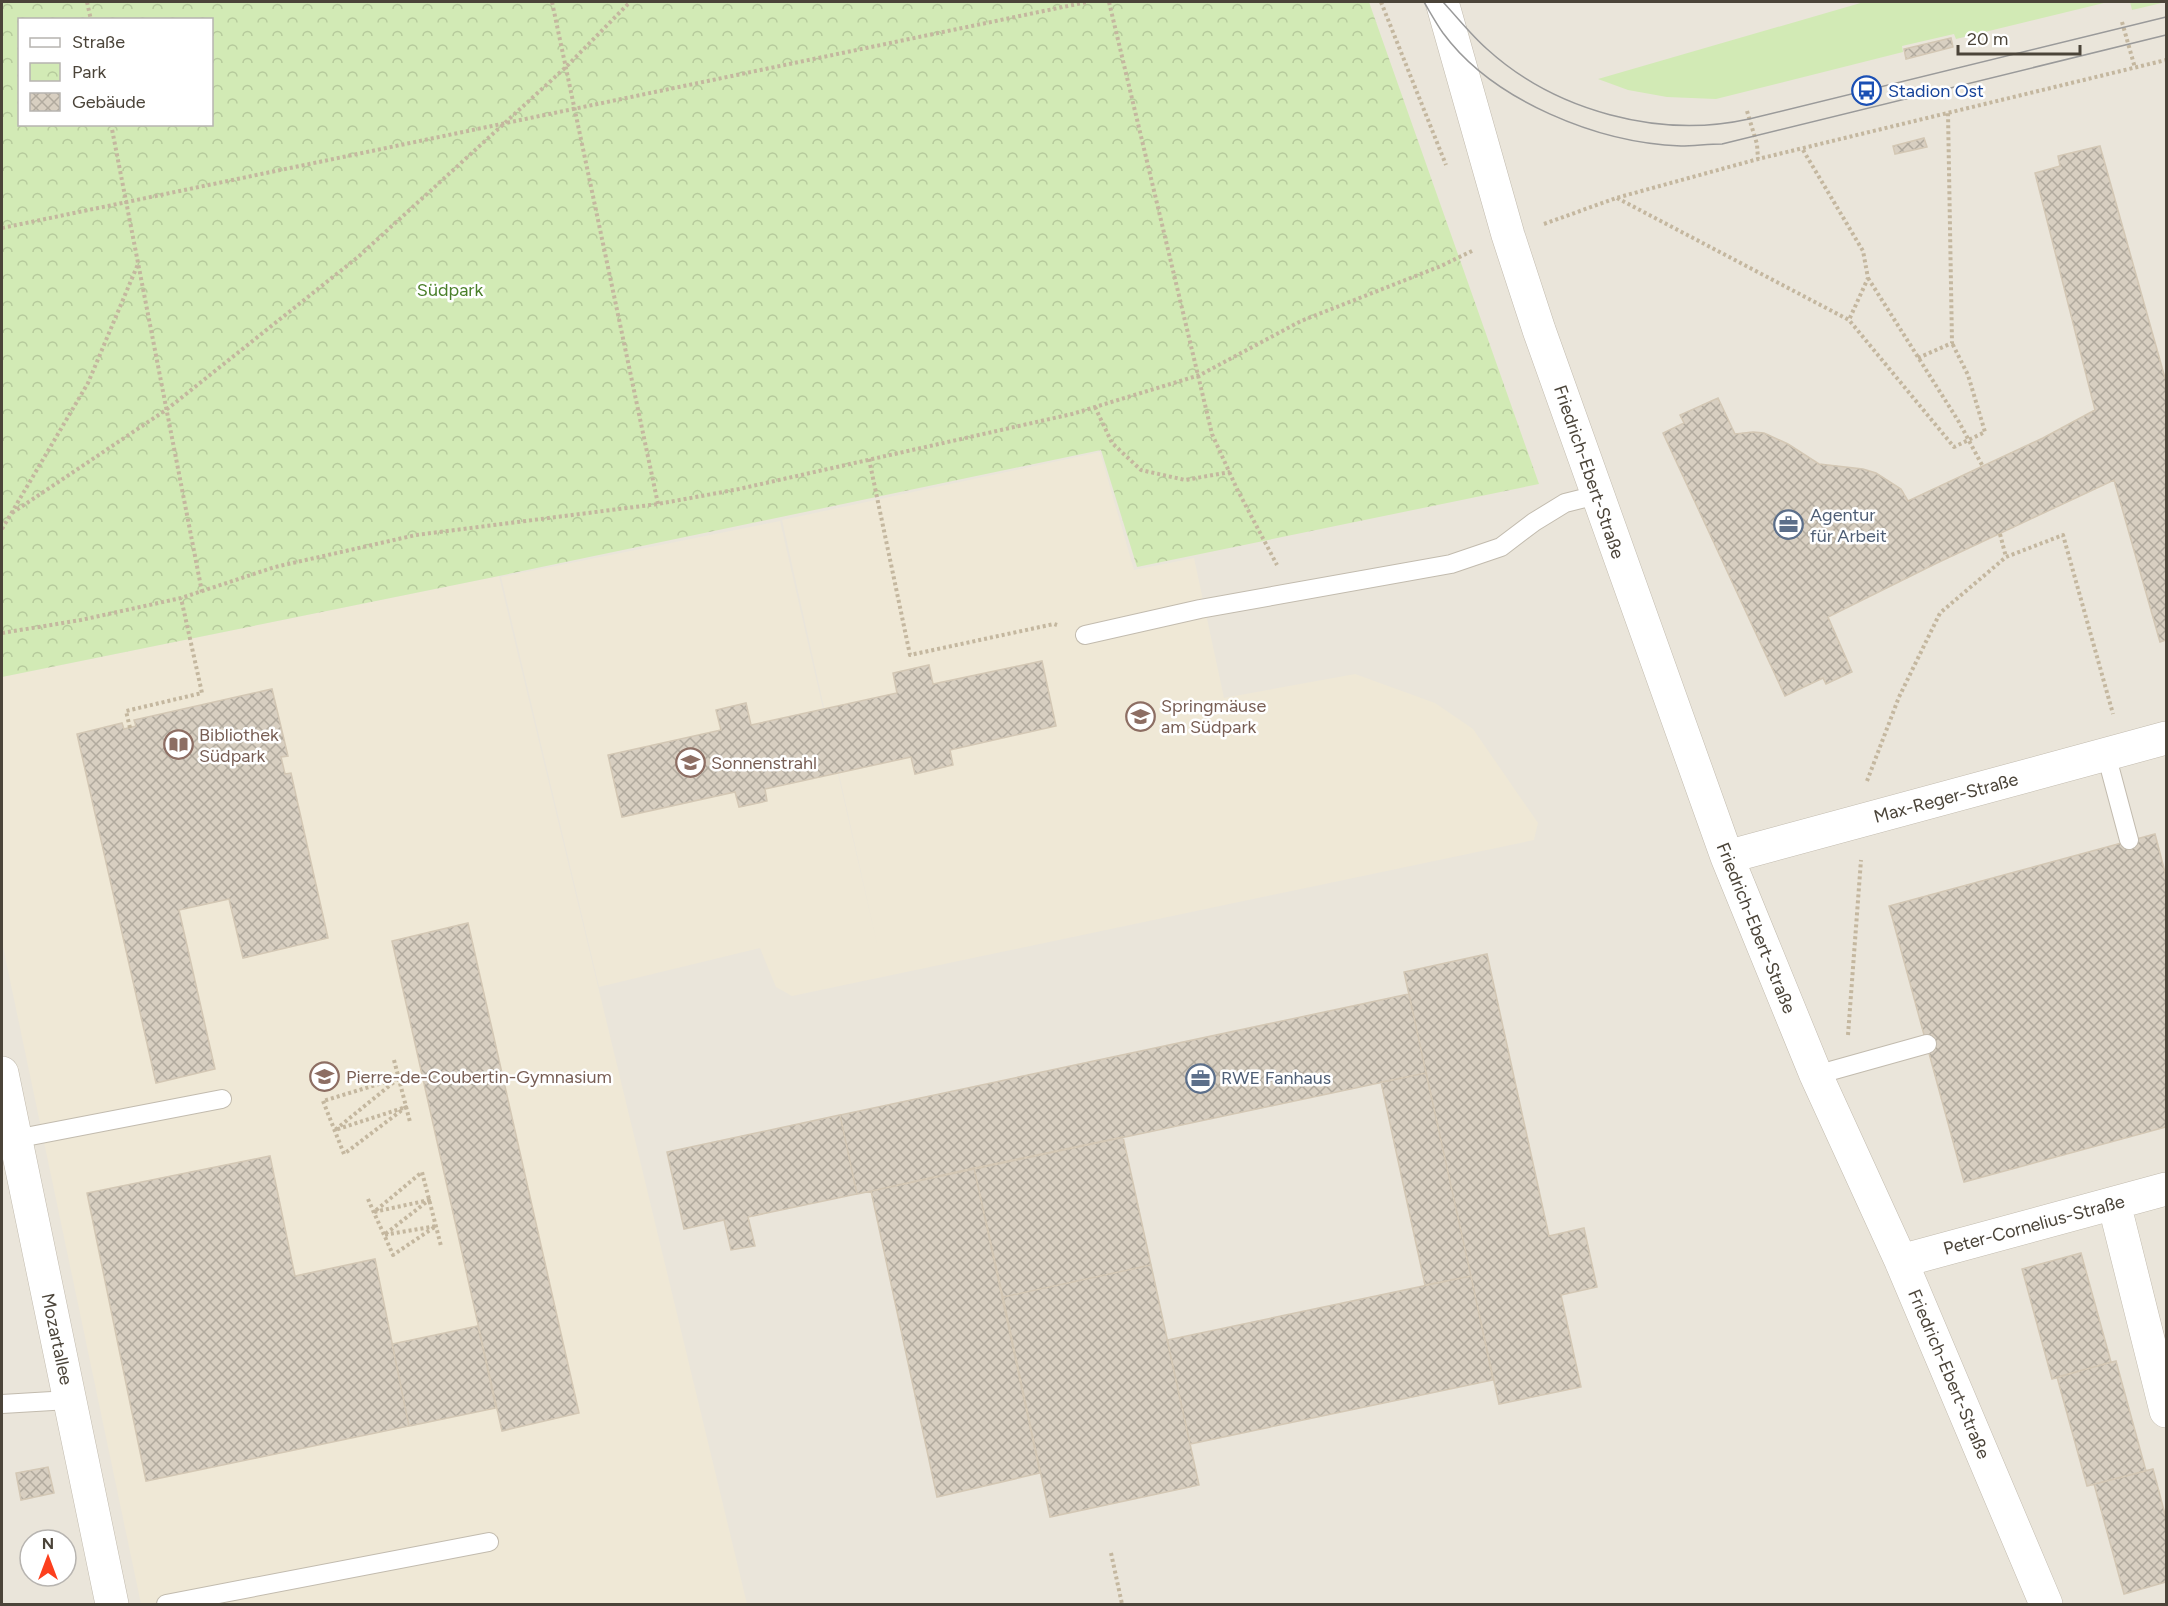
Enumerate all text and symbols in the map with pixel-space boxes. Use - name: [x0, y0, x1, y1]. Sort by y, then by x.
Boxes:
- legend: [18, 18, 213, 126]
- scale bar: [1958, 18, 2080, 56]
- text: 20 m: [1967, 28, 2008, 50]
- text: Straße: [72, 31, 125, 53]
- text: Park: [72, 61, 107, 83]
- bus stop icon: Stadion Ost: [1851, 75, 1883, 107]
- place label: Stadion Ost: [1888, 80, 1984, 102]
- text: Gebäude: [72, 91, 146, 113]
- park label: Südpark: [417, 279, 483, 301]
- street label: Friedrich-Ebert-Straße: [1549, 382, 1629, 562]
- place label: Agentur für Arbeit: [1810, 504, 1887, 547]
- office icon: Agentur für Arbeit: [1773, 509, 1805, 541]
- place label: Springmäuse am Südpark: [1161, 695, 1266, 738]
- school or university icon: Springmäuse am Südpark: [1124, 700, 1156, 732]
- place label: Bibliothek Südpark: [199, 724, 279, 767]
- library icon: Bibliothek Südpark: [162, 729, 194, 761]
- school or university icon: Sonnenstrahl: [674, 747, 706, 779]
- place label: Sonnenstrahl: [711, 752, 817, 774]
- street label: Max-Reger-Straße: [1871, 768, 2021, 828]
- street label: Friedrich-Ebert-Straße: [1712, 839, 1800, 1017]
- school or university icon: Pierre-de-Coubertin-Gymnasium: [309, 1061, 341, 1093]
- office icon: RWE Fanhaus: [1184, 1062, 1216, 1094]
- place label: Pierre-de-Coubertin-Gymnasium: [346, 1066, 612, 1088]
- place label: RWE Fanhaus: [1221, 1067, 1331, 1089]
- street label: Peter-Cornelius-Straße: [1941, 1190, 2127, 1260]
- street label: Friedrich-Ebert-Straße: [1903, 1286, 1995, 1462]
- street label: Mozartallee: [37, 1291, 77, 1387]
- north arrow: [18, 1528, 78, 1588]
- text: N: [42, 1534, 54, 1553]

